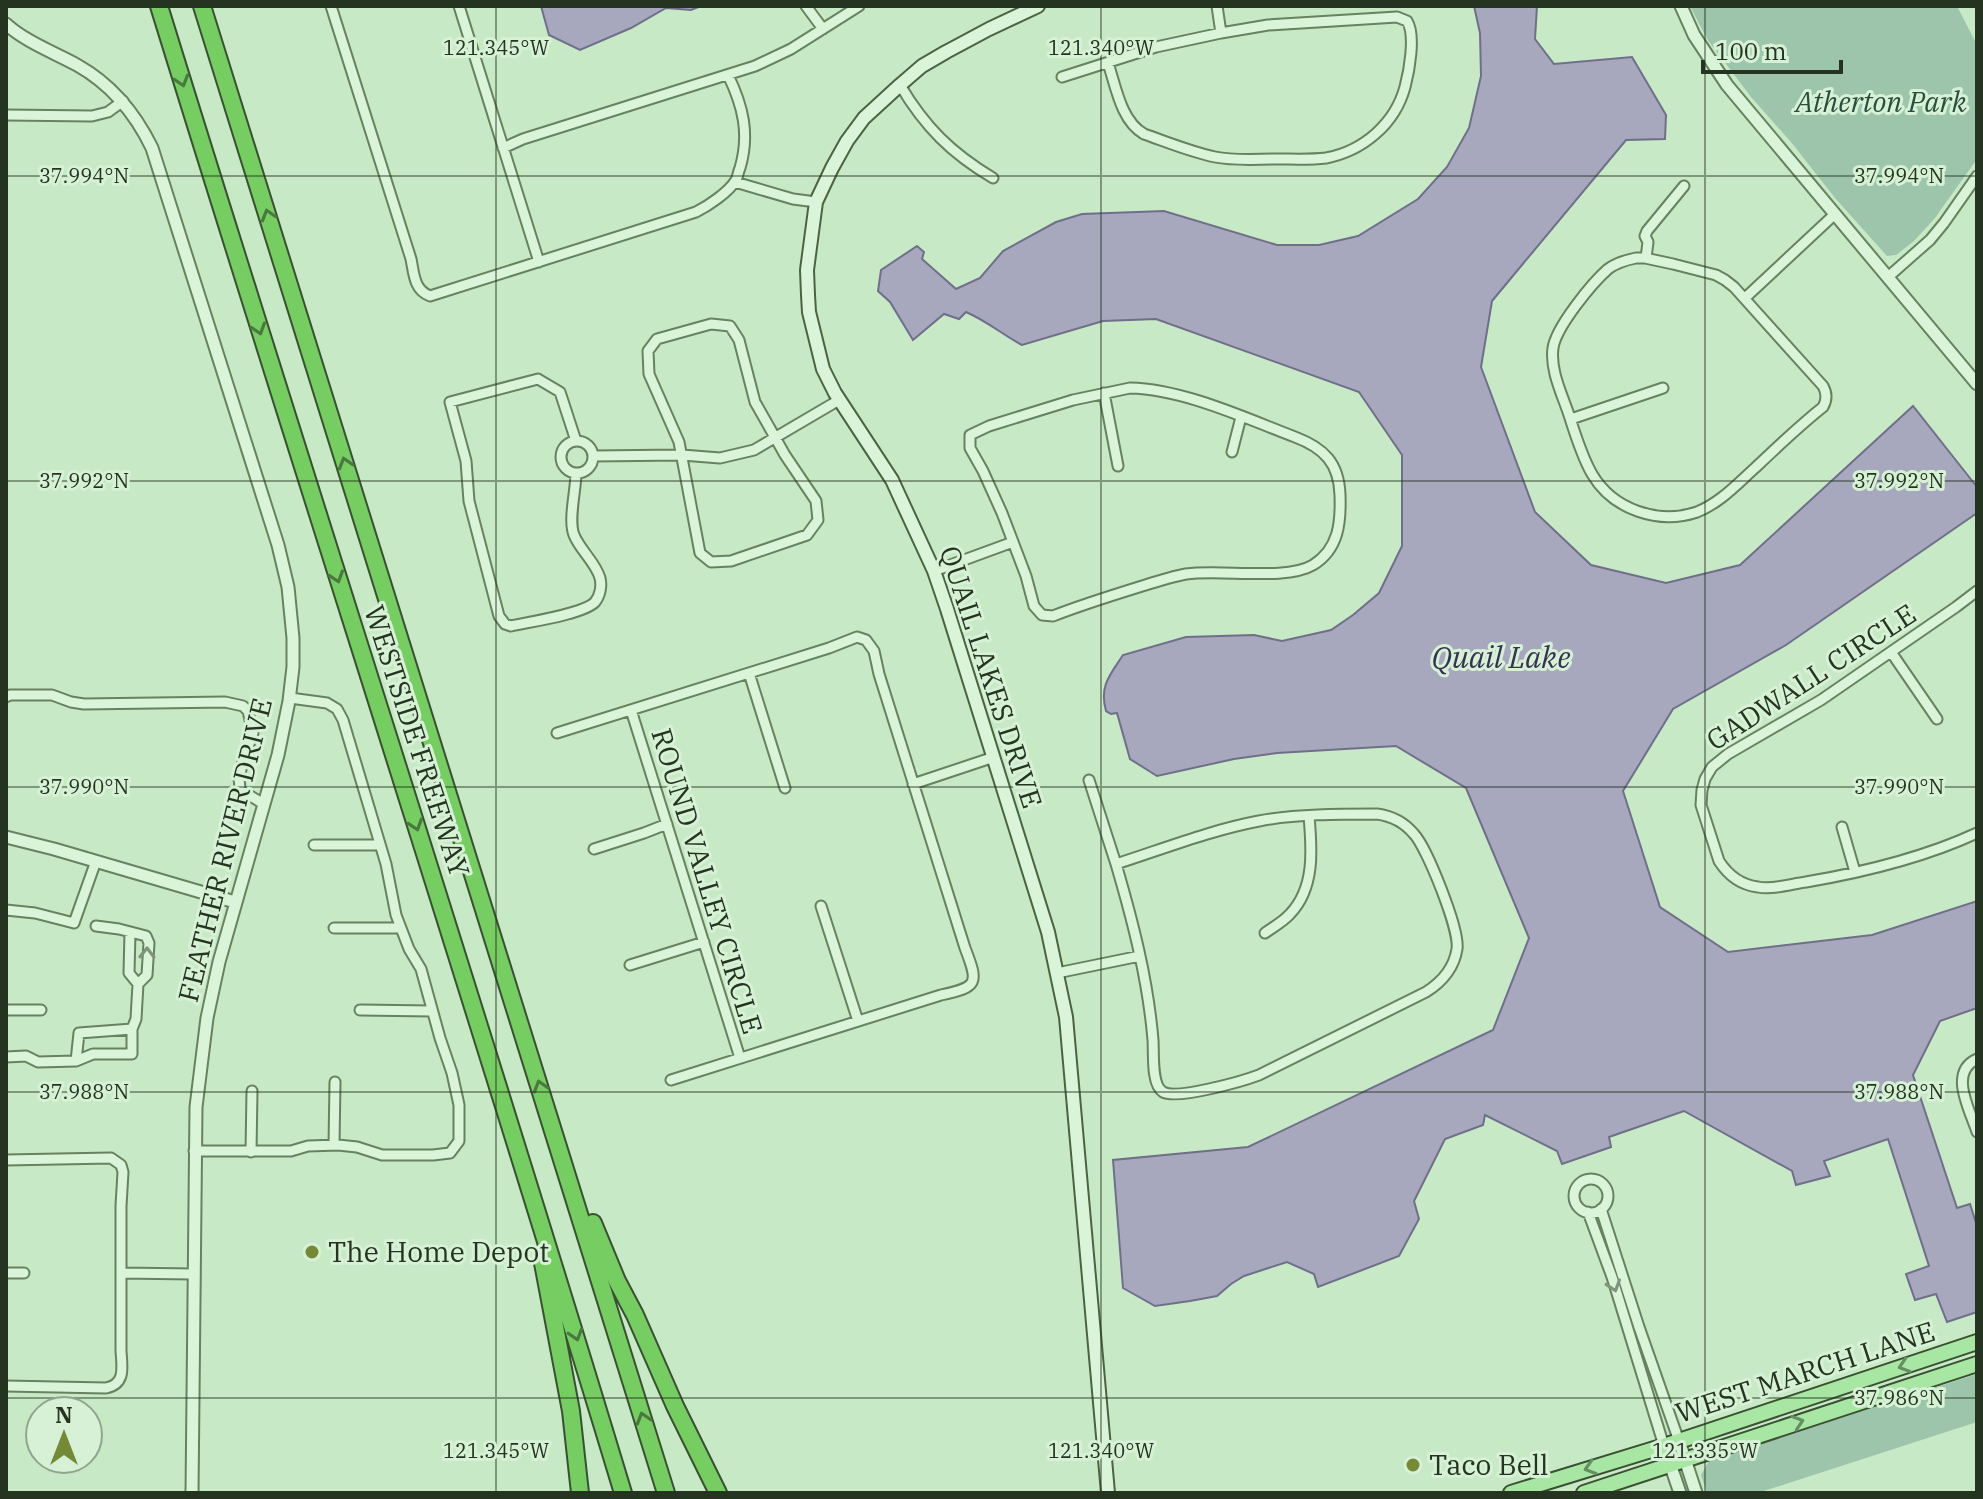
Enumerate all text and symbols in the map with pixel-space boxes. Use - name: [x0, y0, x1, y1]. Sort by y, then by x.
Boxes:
- scale bar: [1703, 24, 1841, 74]
- text: 121.345°W: [443, 34, 549, 61]
- text: 121.340°W: [1048, 34, 1154, 61]
- text: 100 m: [1715, 35, 1787, 67]
- one-way arrow: [173, 73, 189, 87]
- park label: Atherton Park: [1793, 83, 1967, 120]
- text: 37.994°N: [39, 162, 129, 189]
- text: 37.994°N: [1854, 162, 1944, 189]
- one-way arrow: [261, 209, 277, 223]
- one-way arrow: [250, 322, 266, 335]
- one-way arrow: [339, 457, 355, 471]
- text: 37.992°N: [39, 467, 129, 494]
- text: 37.992°N: [1854, 467, 1944, 494]
- street label: QUAIL LAKES DRIVE: [932, 541, 1051, 813]
- one-way arrow: [328, 569, 344, 583]
- street label: GADWALL CIRCLE: [1699, 595, 1923, 758]
- street label: WESTSIDE FREEWAY: [356, 600, 479, 882]
- water label: Quail Lake: [1431, 637, 1571, 676]
- street label: FEATHER RIVER DRIVE: [169, 694, 280, 1006]
- street label: ROUND VALLEY CIRCLE: [643, 724, 772, 1038]
- text: 37.990°N: [39, 773, 129, 800]
- text: 37.990°N: [1854, 773, 1944, 800]
- one-way arrow: [407, 817, 423, 831]
- one-way arrow: [139, 947, 156, 959]
- text: 37.988°N: [39, 1078, 129, 1105]
- text: 37.988°N: [1854, 1078, 1944, 1105]
- one-way arrow: [533, 1079, 549, 1093]
- place label: The Home Depot: [328, 1233, 549, 1270]
- marker: The Home Depot: [303, 1243, 321, 1261]
- one-way arrow: [1605, 1278, 1621, 1292]
- street label: WEST MARCH LANE: [1670, 1312, 1939, 1431]
- one-way arrow: [566, 1327, 582, 1341]
- one-way arrow: [1897, 1357, 1911, 1373]
- text: 37.986°N: [1854, 1384, 1944, 1411]
- north arrow: [24, 1395, 104, 1475]
- text: N: [55, 1400, 73, 1429]
- one-way arrow: [636, 1412, 652, 1426]
- one-way arrow: [1791, 1416, 1805, 1432]
- text: 121.345°W: [443, 1437, 549, 1464]
- text: 121.340°W: [1048, 1437, 1154, 1464]
- text: 121.335°W: [1652, 1437, 1758, 1464]
- place label: Taco Bell: [1429, 1446, 1548, 1483]
- marker: Taco Bell: [1404, 1456, 1422, 1474]
- one-way arrow: [1583, 1459, 1597, 1475]

